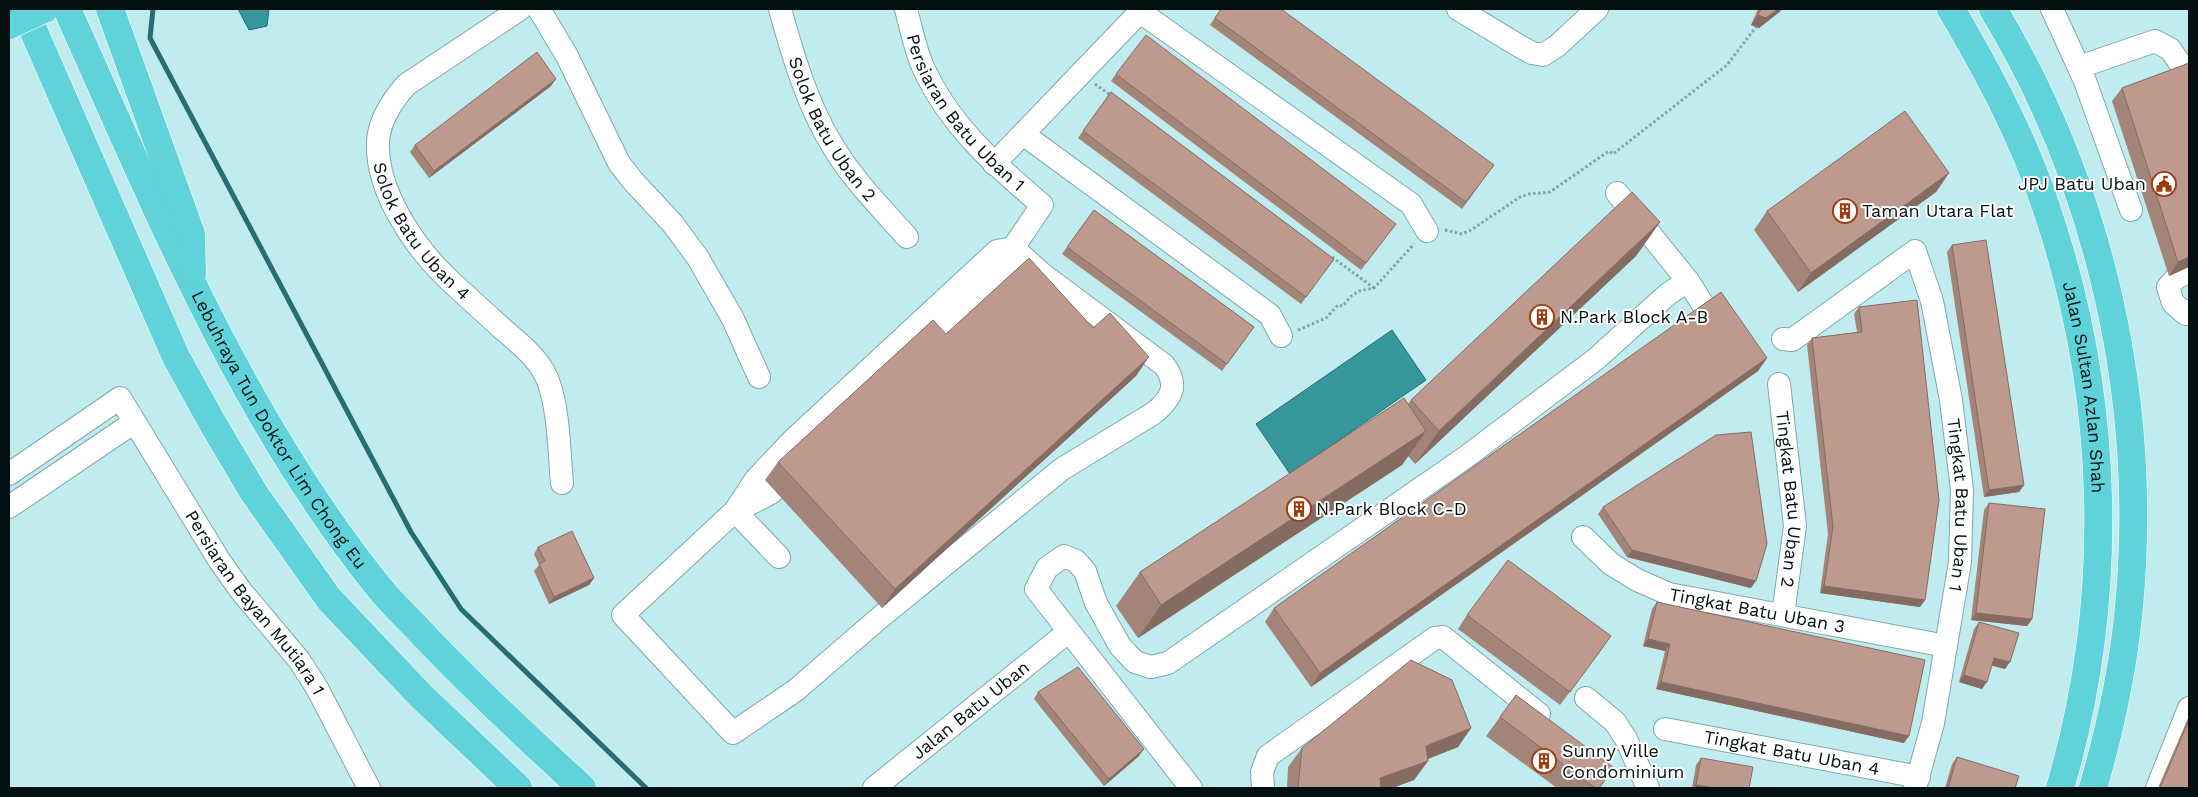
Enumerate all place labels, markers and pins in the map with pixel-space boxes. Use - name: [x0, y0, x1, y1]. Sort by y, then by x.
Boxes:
- public building icon: JPJ Batu Uban: [2151, 171, 2177, 197]
- place label: JPJ Batu Uban: [2018, 173, 2146, 194]
- building icon: Taman Utara Flat: [1832, 198, 1858, 224]
- place label: Taman Utara Flat: [1862, 200, 2014, 221]
- building icon: N.Park Block A-B: [1529, 304, 1555, 330]
- place label: N.Park Block A-B: [1560, 306, 1708, 327]
- building icon: N.Park Block C-D: [1286, 496, 1312, 522]
- place label: N.Park Block C-D: [1316, 498, 1467, 519]
- place label: Sunny Ville Condominium: [1562, 740, 1685, 782]
- building icon: Sunny Ville Condominium: [1531, 748, 1557, 774]

